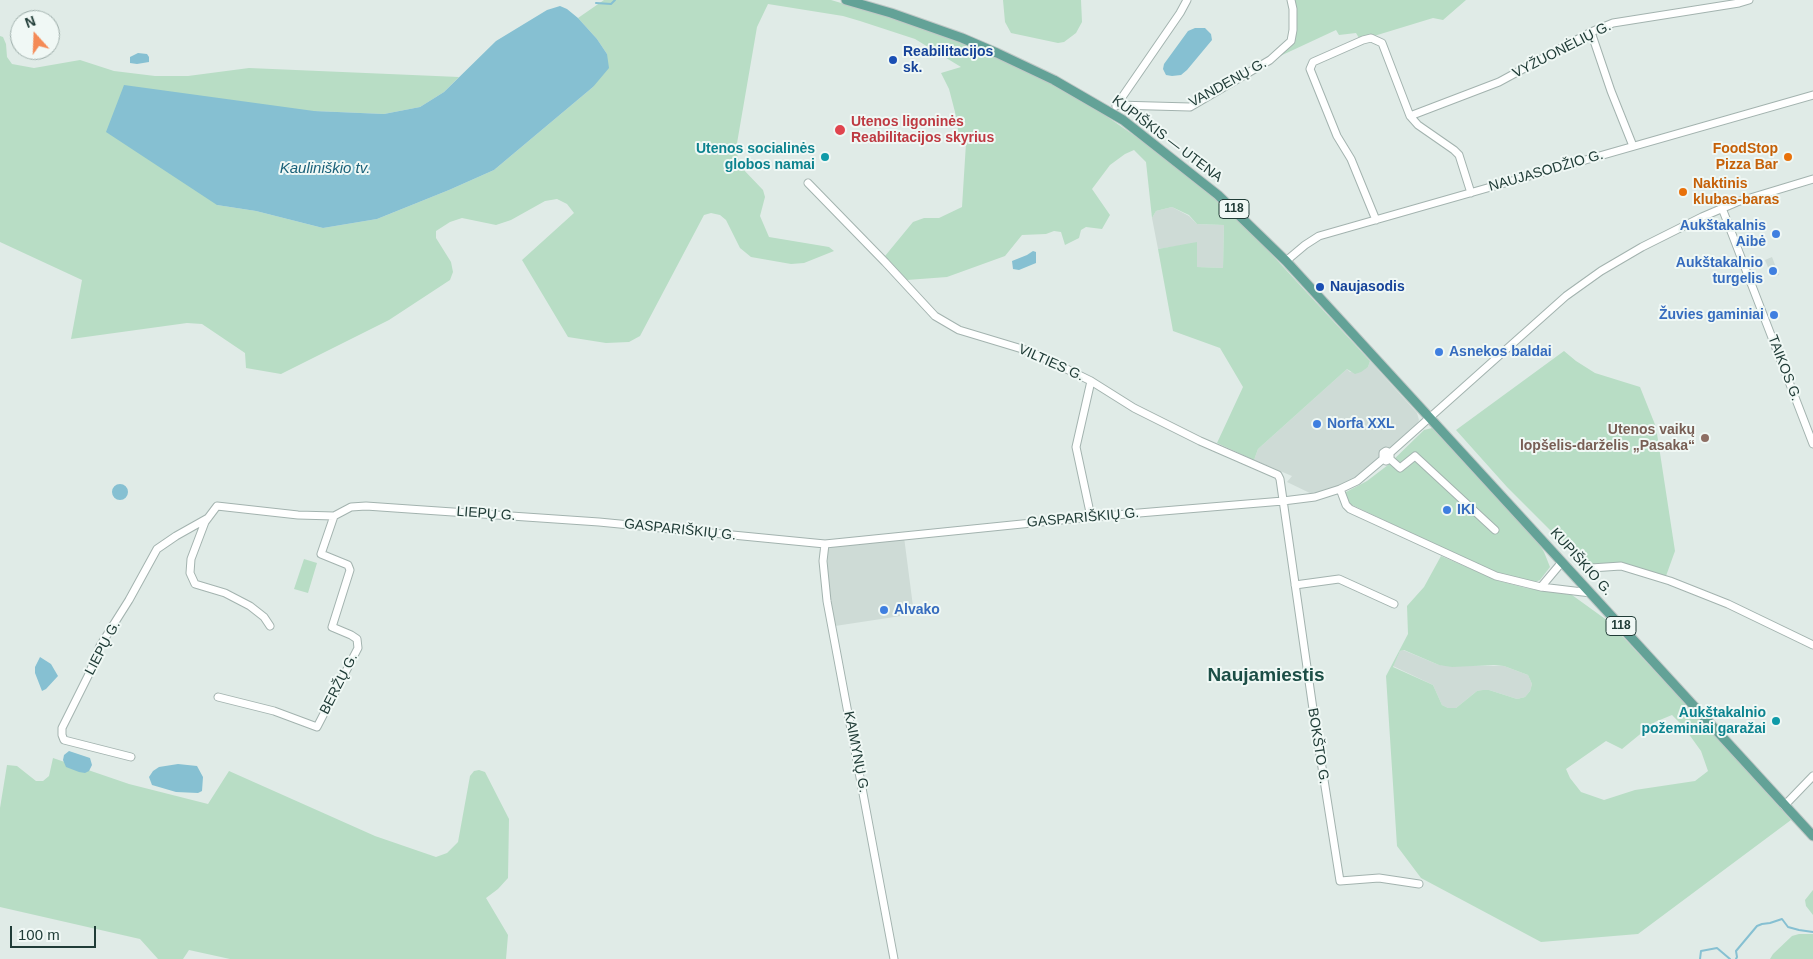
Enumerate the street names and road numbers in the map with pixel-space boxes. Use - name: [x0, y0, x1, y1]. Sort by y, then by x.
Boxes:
- street label: VYŽUONĖLIŲ G.: [1510, 18, 1614, 82]
- street label: VANDENŲ G.: [1186, 55, 1270, 111]
- street label: KUPIŠKIS — UTENA: [1109, 92, 1225, 186]
- street label: NAUJASODŽIO G.: [1487, 147, 1605, 195]
- road number: 118: [1219, 200, 1249, 218]
- street label: TAIKOS G.: [1764, 333, 1804, 403]
- street label: VILTIES G.: [1016, 341, 1086, 385]
- street label: LIEPŲ G.: [456, 504, 516, 524]
- street label: GASPARIŠKIŲ G.: [1026, 505, 1140, 531]
- street label: GASPARIŠKIŲ G.: [623, 516, 737, 544]
- street label: KUPIŠKIO G.: [1546, 525, 1616, 599]
- road number: 118: [1606, 616, 1636, 636]
- street label: LIEPŲ G.: [82, 618, 124, 678]
- street label: BERŽŲ G.: [317, 651, 361, 717]
- street label: BOKŠTO G.: [1304, 707, 1332, 785]
- street label: KAIMYNŲ G.: [840, 710, 872, 794]

